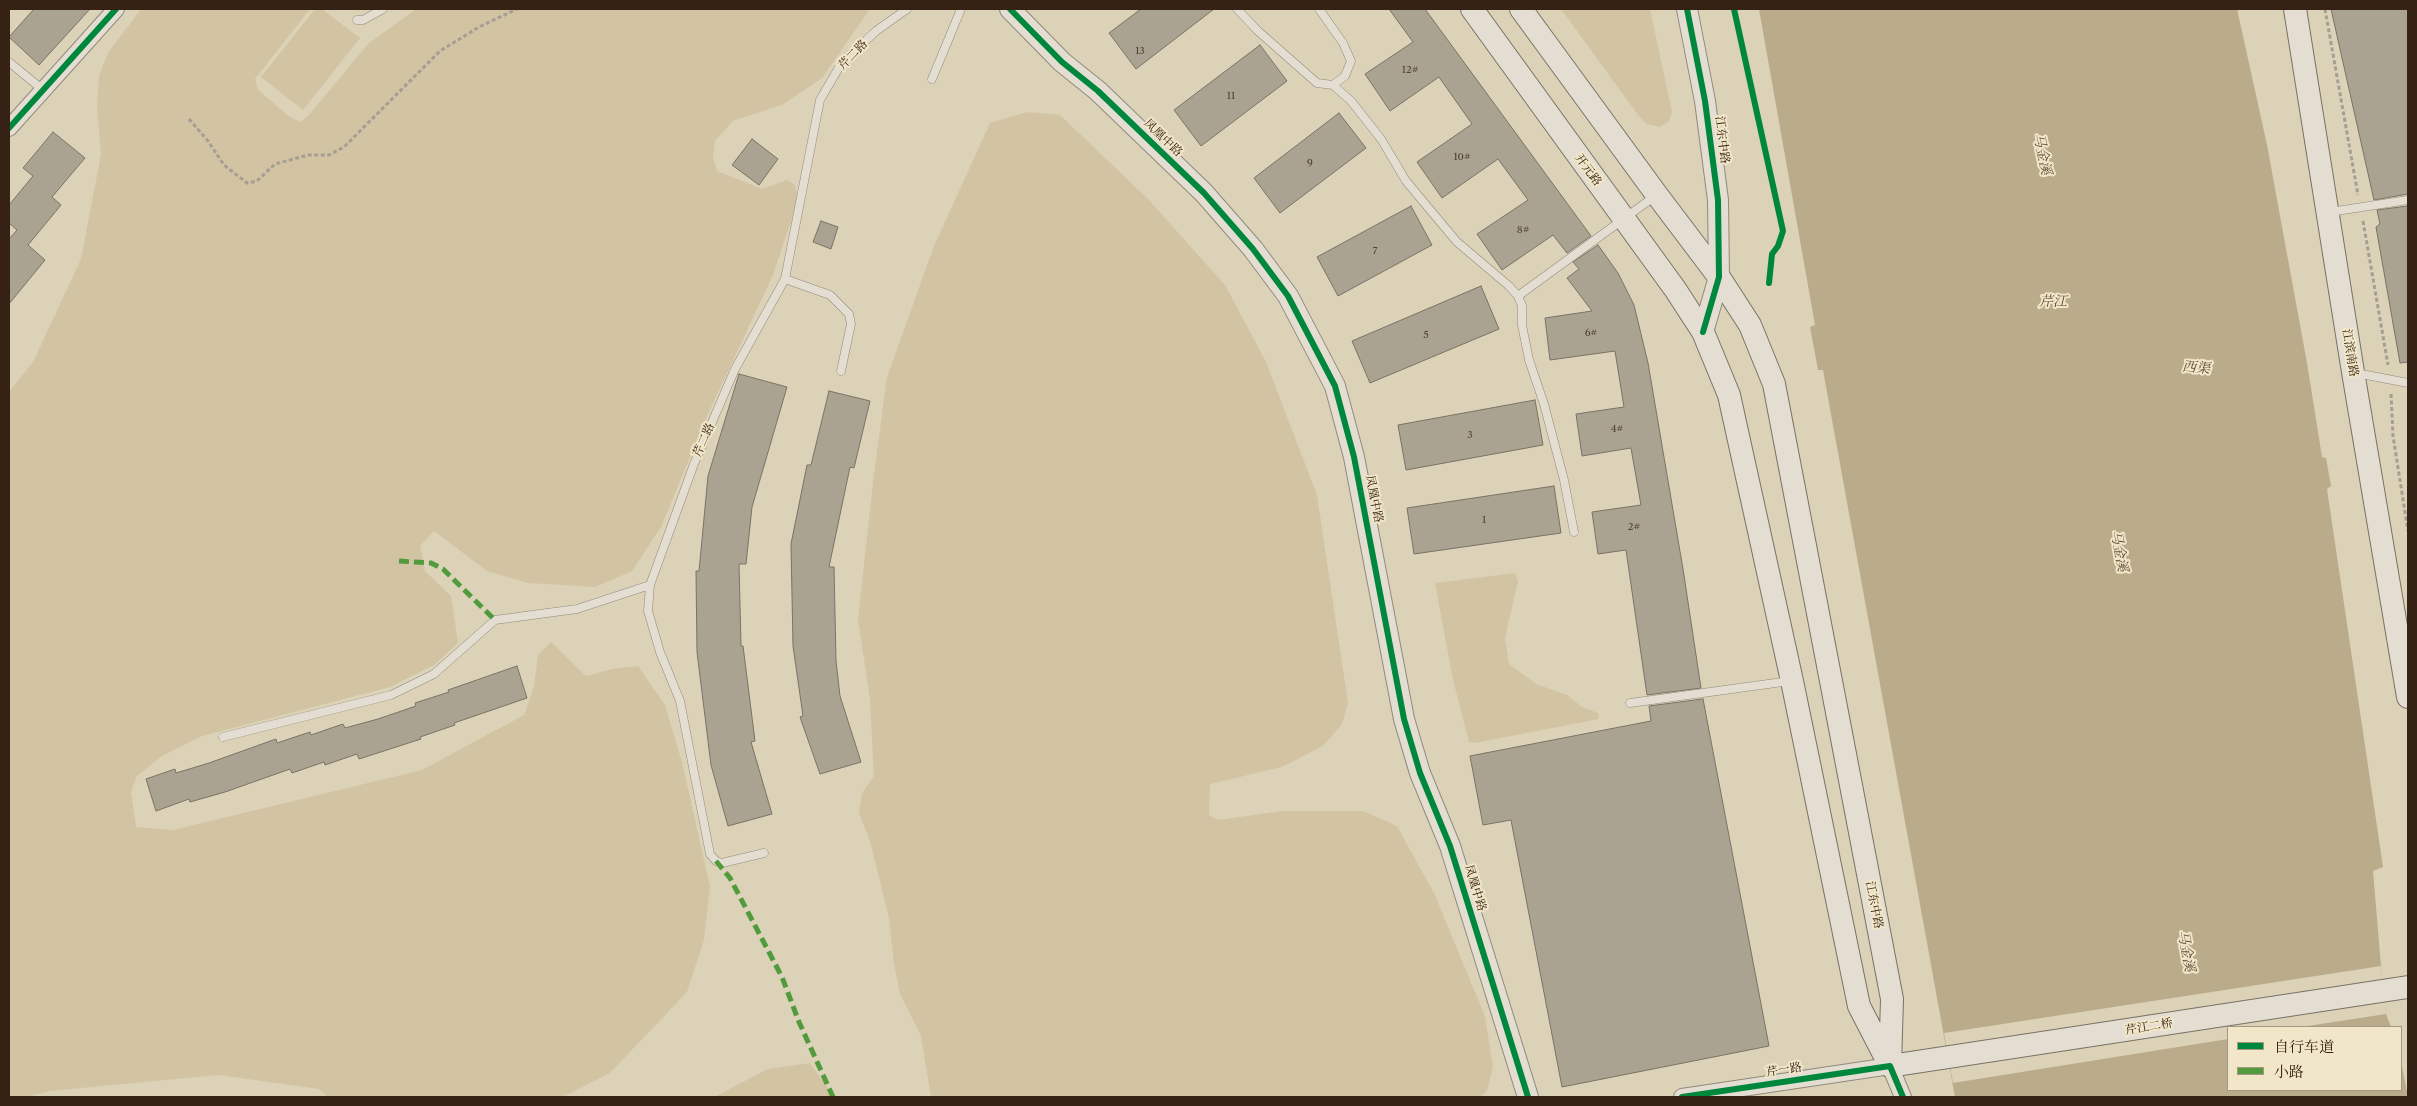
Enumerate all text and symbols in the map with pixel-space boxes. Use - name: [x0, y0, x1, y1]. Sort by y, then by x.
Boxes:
- street label: 芹二路: [835, 37, 871, 73]
- house number: 13: [1135, 45, 1145, 57]
- house number: 12#: [1402, 64, 1418, 76]
- house number: 11: [1227, 90, 1235, 102]
- street label: 江东中路: [1712, 115, 1732, 165]
- street label: 凤凰中路: [1141, 116, 1185, 160]
- water label: 马金溪: [2029, 132, 2055, 176]
- house number: 10#: [1453, 151, 1471, 163]
- street label: 开元路: [1572, 151, 1604, 189]
- house number: 9: [1307, 157, 1313, 169]
- house number: 8#: [1517, 224, 1529, 236]
- house number: 7: [1373, 245, 1377, 257]
- water label: 芹江: [2039, 294, 2067, 310]
- house number: 6#: [1585, 327, 1597, 339]
- street label: 江滨南路: [2339, 328, 2361, 378]
- house number: 5: [1423, 329, 1429, 341]
- water label: 西渠: [2181, 358, 2211, 378]
- street label: 芹二路: [690, 421, 718, 459]
- house number: 4#: [1611, 423, 1623, 435]
- house number: 3: [1467, 429, 1473, 441]
- street label: 凤凰中路: [1362, 474, 1386, 524]
- house number: 1: [1482, 514, 1486, 526]
- house number: 2#: [1628, 521, 1640, 533]
- water label: 马金溪: [2107, 529, 2131, 573]
- street label: 凤凰中路: [1461, 863, 1489, 913]
- street label: 江东中路: [1862, 880, 1886, 930]
- water label: 马金溪: [2174, 929, 2198, 973]
- street label: 芹江二桥: [2124, 1016, 2174, 1038]
- legend: [2227, 1026, 2402, 1091]
- text: 自行车道: [2274, 1037, 2334, 1056]
- street label: 芹一路: [1765, 1060, 1803, 1080]
- text: 小路: [2274, 1062, 2304, 1081]

